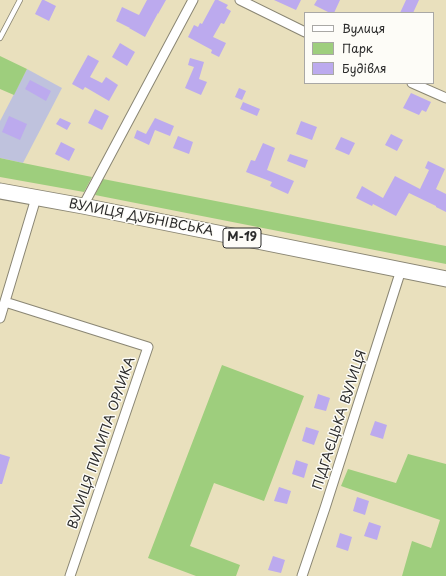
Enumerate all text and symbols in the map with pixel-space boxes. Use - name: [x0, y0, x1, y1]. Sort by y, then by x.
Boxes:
- legend: [304, 12, 434, 84]
- text: Вулиця: [342, 19, 385, 37]
- text: Парк: [342, 39, 373, 57]
- text: Будівля: [342, 59, 387, 77]
- street label: ВУЛИЦЯ ДУБНІВСЬКА: [67, 196, 215, 240]
- road number: М-19: [223, 228, 261, 248]
- street label: ПІДГАЄЦЬКА ВУЛИЦЯ: [310, 348, 370, 492]
- street label: ВУЛИЦЯ ПИЛИПА ОРЛИКА: [65, 355, 139, 531]

